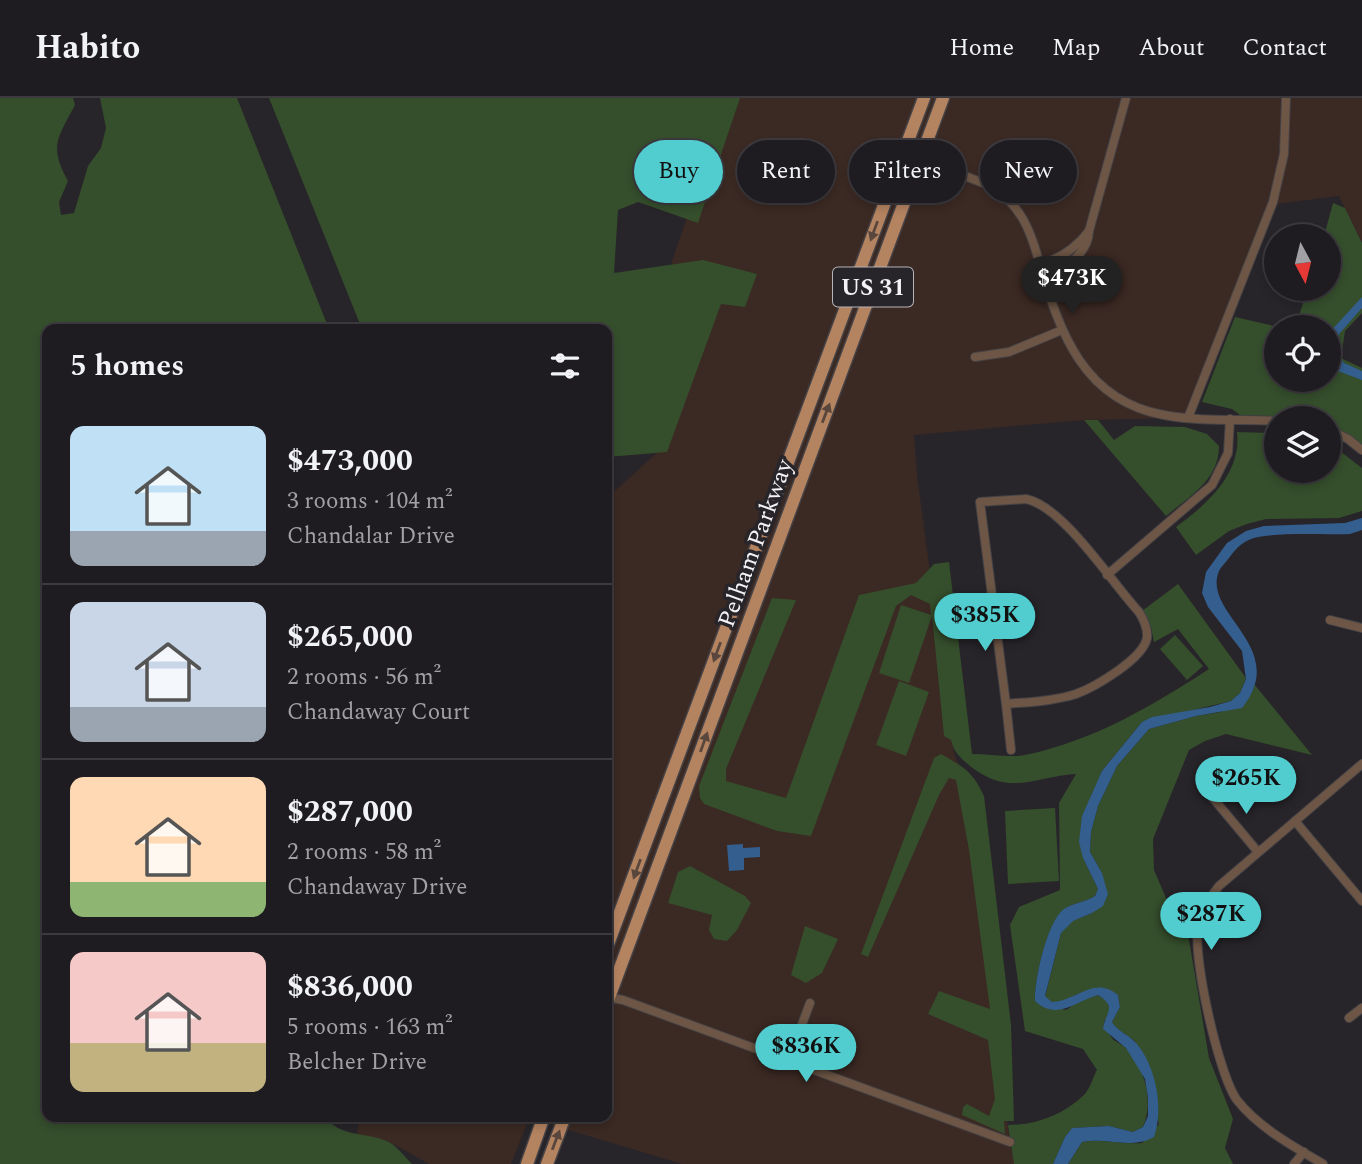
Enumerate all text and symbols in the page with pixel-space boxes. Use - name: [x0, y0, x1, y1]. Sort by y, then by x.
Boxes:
- text: Habito: [35, 23, 140, 73]
- text: Home: [949, 30, 1014, 66]
- text: Map: [1052, 30, 1100, 66]
- text: About: [1138, 30, 1204, 66]
- text: Contact: [1242, 30, 1327, 66]
- chip: Buy: [634, 140, 723, 203]
- chip: Rent: [737, 140, 835, 203]
- chip: Filters: [849, 140, 966, 203]
- chip: New: [980, 140, 1077, 203]
- one-way arrow: [868, 220, 879, 241]
- north arrow: [1264, 224, 1340, 301]
- map controls: [1264, 224, 1341, 483]
- pin: $473K: [1023, 256, 1121, 316]
- text: $473K: [1037, 261, 1107, 296]
- road number: US 31: [833, 268, 913, 306]
- button: locate: [1264, 315, 1341, 392]
- text: 5 homes: [70, 343, 184, 389]
- icon: filters: [546, 347, 584, 385]
- one-way arrow: [821, 402, 832, 423]
- button: layers: [1264, 406, 1341, 483]
- text: $473,000: [287, 438, 413, 484]
- street label: Pelham Parkway: [709, 453, 804, 632]
- icon: home: [126, 454, 210, 538]
- text: 3 rooms · 104 m²: [287, 484, 453, 519]
- text: Chandalar Drive: [287, 519, 455, 554]
- pin: $385K: [936, 594, 1034, 653]
- text: $385K: [950, 598, 1020, 633]
- text: $265,000: [287, 614, 413, 660]
- icon: home: [126, 630, 210, 714]
- one-way arrow: [711, 642, 722, 663]
- text: 2 rooms · 56 m²: [287, 660, 441, 695]
- text: Chandaway Court: [287, 695, 470, 730]
- one-way arrow: [699, 731, 710, 752]
- pin: $265K: [1197, 756, 1295, 816]
- text: $265K: [1211, 761, 1281, 796]
- text: $287,000: [287, 789, 413, 835]
- icon: home: [126, 805, 210, 889]
- text: 2 rooms · 58 m²: [287, 835, 441, 870]
- one-way arrow: [631, 858, 642, 879]
- text: Chandaway Drive: [287, 870, 467, 905]
- pin: $287K: [1162, 892, 1260, 952]
- text: $287K: [1176, 897, 1246, 932]
- text: $836,000: [287, 964, 413, 1010]
- icon: home: [126, 980, 210, 1064]
- text: 5 rooms · 163 m²: [287, 1010, 453, 1045]
- pin: $836K: [757, 1024, 855, 1084]
- text: $836K: [771, 1029, 841, 1064]
- text: Belcher Drive: [287, 1045, 427, 1080]
- one-way arrow: [551, 1130, 562, 1151]

